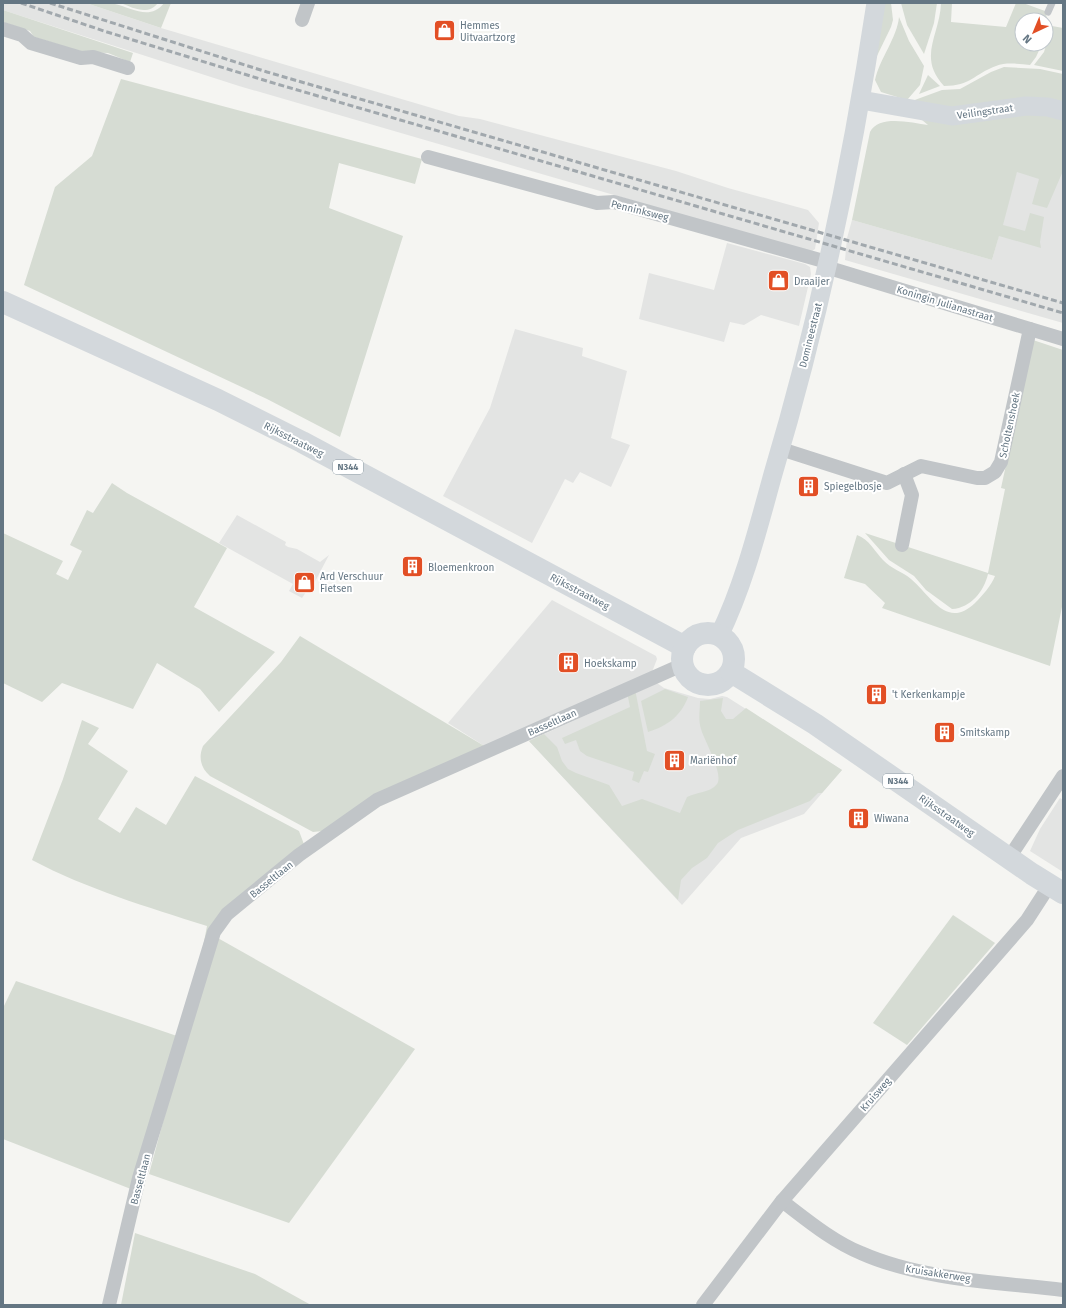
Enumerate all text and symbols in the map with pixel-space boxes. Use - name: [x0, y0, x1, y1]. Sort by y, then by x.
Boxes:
- north arrow: [1014, 12, 1054, 52]
- shop icon: Hemmes Uitvaartzorg: [432, 18, 458, 44]
- place label: Hemmes Uitvaartzorg: [460, 20, 516, 44]
- text: N: [1020, 32, 1035, 46]
- street label: Veilingstraat: [956, 102, 1014, 122]
- street label: Penninksweg: [610, 198, 671, 224]
- shop icon: Draaijer: [766, 268, 792, 294]
- place label: Draaijer: [794, 276, 830, 288]
- street label: Koningin Julianastraat: [895, 284, 995, 324]
- street label: Domineestraat: [797, 301, 825, 369]
- street label: Scholtenshoek: [997, 391, 1023, 459]
- street label: Rijksstraatweg: [262, 420, 326, 460]
- road number: N344: [333, 460, 363, 474]
- building icon: Spiegelbosje: [796, 473, 822, 499]
- place label: Spiegelbosje: [824, 481, 882, 493]
- building icon: Bloemenkroon: [400, 554, 426, 580]
- place label: Bloemenkroon: [428, 562, 494, 574]
- shop icon: Ard Verschuur Fietsen: [291, 569, 317, 595]
- place label: Ard Verschuur Fietsen: [320, 571, 383, 595]
- street label: Rijksstraatweg: [548, 571, 612, 613]
- building icon: Hoekskamp: [555, 650, 581, 676]
- place label: Hoekskamp: [584, 658, 637, 670]
- building icon: 't Kerkenkampje: [864, 681, 890, 707]
- place label: 't Kerkenkampje: [892, 689, 965, 701]
- street label: Basseltlaan: [526, 707, 579, 739]
- building icon: Smitskamp: [932, 719, 958, 745]
- place label: Smitskamp: [960, 727, 1010, 739]
- building icon: Mariënhof: [661, 747, 687, 773]
- place label: Mariënhof: [690, 755, 737, 767]
- road number: N344: [883, 774, 913, 788]
- street label: Rijksstraatweg: [916, 792, 977, 840]
- building icon: Wiwana: [845, 805, 871, 831]
- place label: Wiwana: [874, 813, 909, 825]
- street label: Basseltlaan: [248, 859, 296, 901]
- street label: Kruisweg: [858, 1075, 894, 1114]
- street label: Basseltlaan: [128, 1153, 154, 1206]
- street label: Kruisakkerweg: [904, 1263, 972, 1285]

